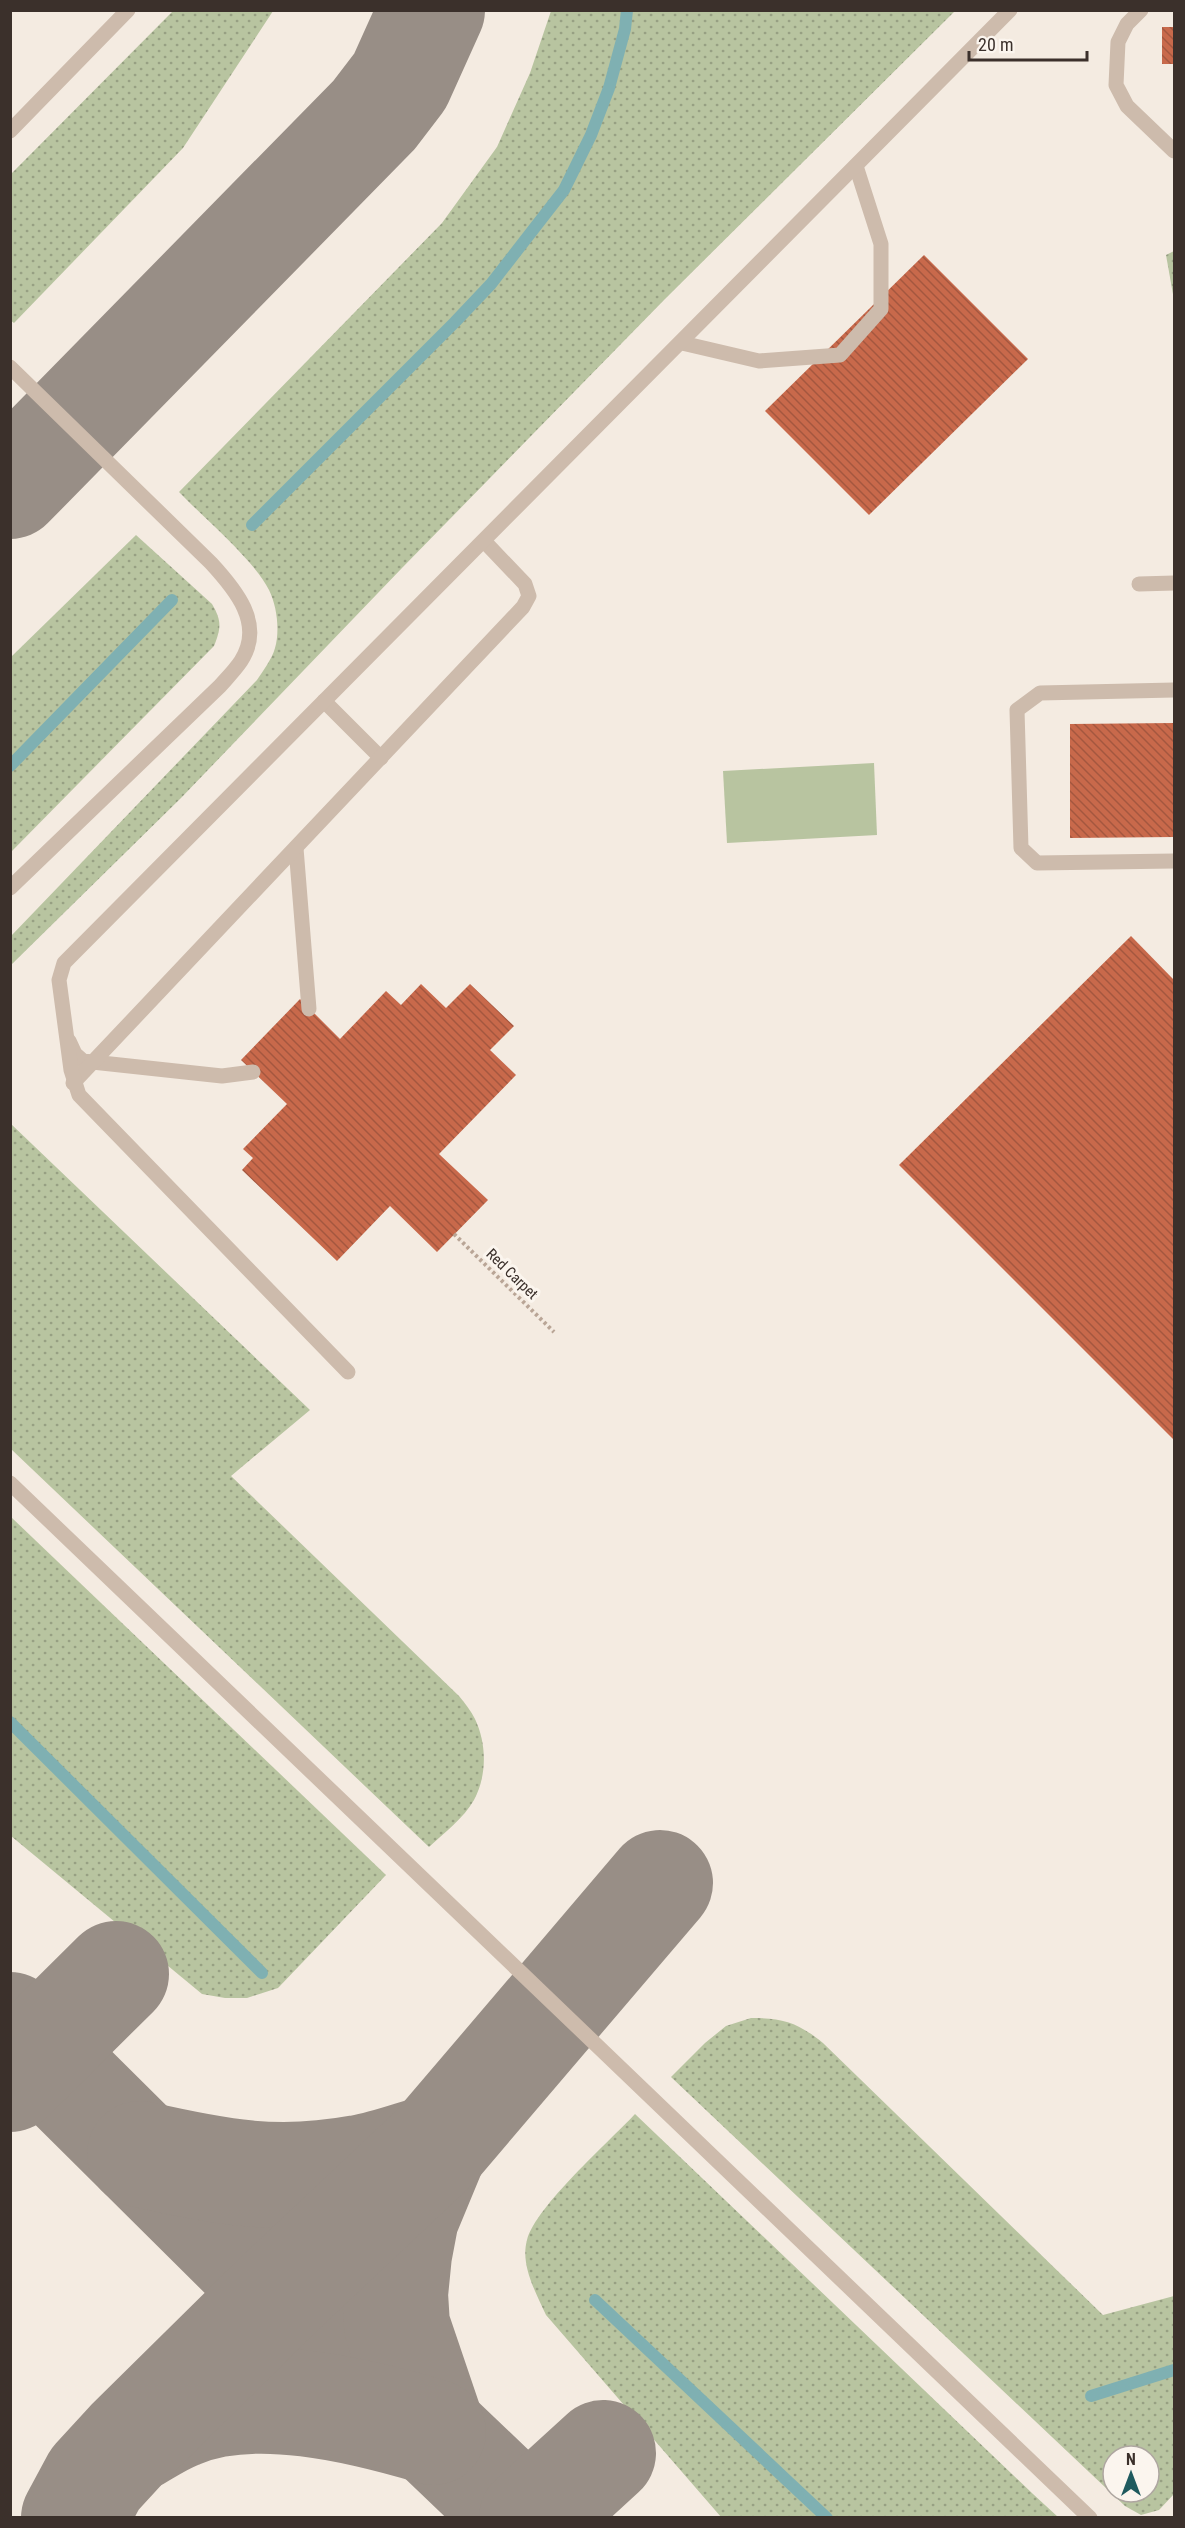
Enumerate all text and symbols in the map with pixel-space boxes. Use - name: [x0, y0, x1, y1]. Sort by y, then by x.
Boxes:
- scale bar: [969, 24, 1088, 62]
- text: 20 m: [978, 34, 1013, 55]
- street label: Red Carpet: [482, 1245, 542, 1303]
- north arrow: [1101, 2444, 1161, 2504]
- text: N: [1126, 2450, 1136, 2469]

